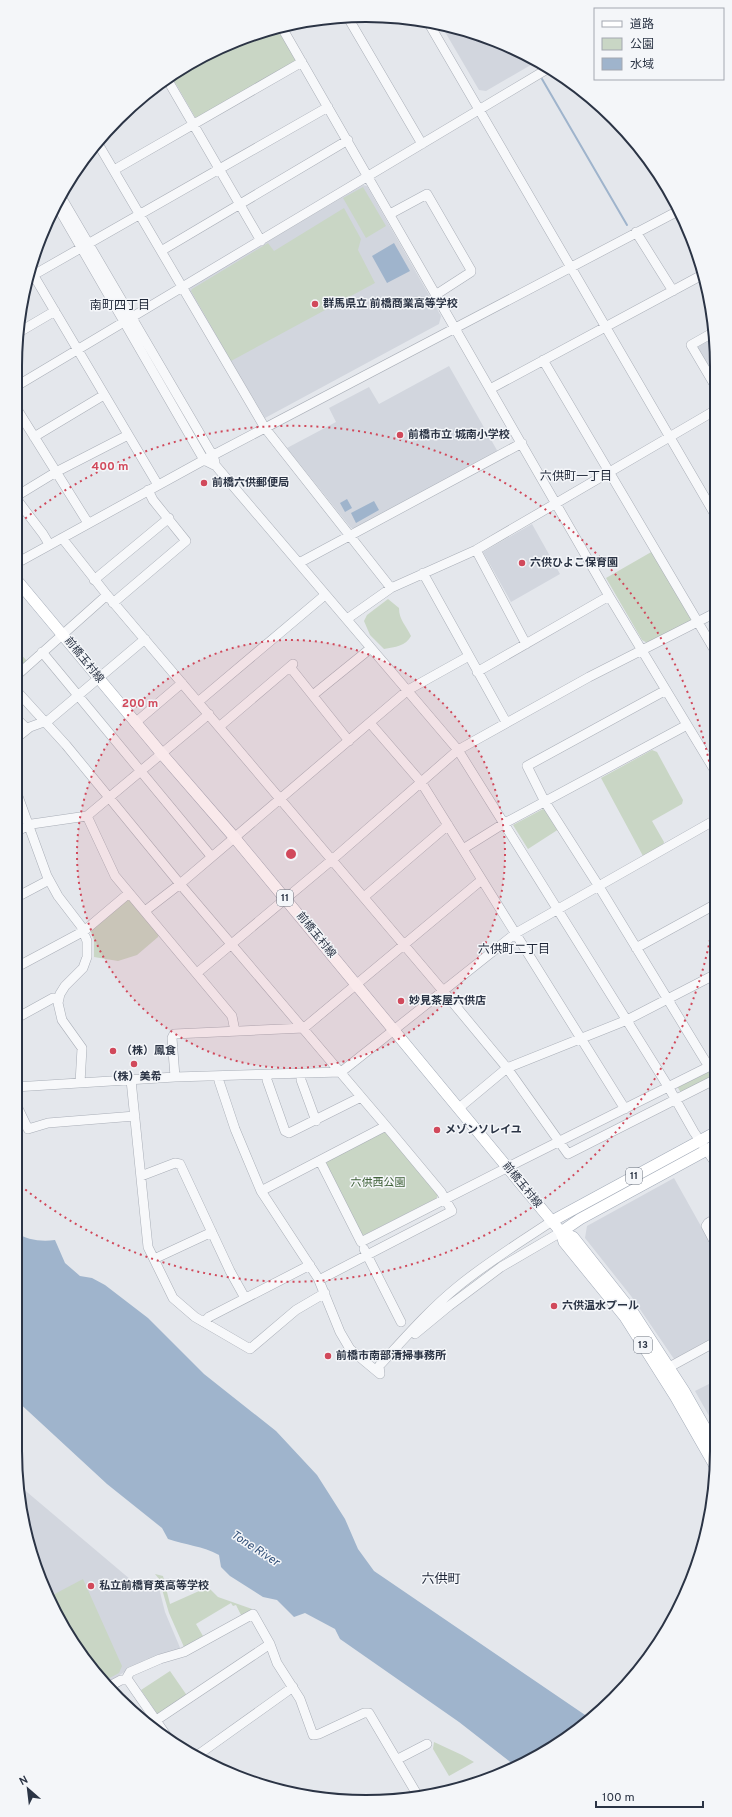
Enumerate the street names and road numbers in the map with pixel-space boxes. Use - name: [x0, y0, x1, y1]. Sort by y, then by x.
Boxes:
- street label: 前橋玉村線: [61, 634, 107, 686]
- road number: 11: [277, 890, 293, 906]
- street label: 前橋玉村線: [293, 909, 339, 961]
- street label: 前橋玉村線: [499, 1159, 545, 1211]
- road number: 11: [626, 1168, 642, 1184]
- road number: 13: [634, 1337, 652, 1353]

